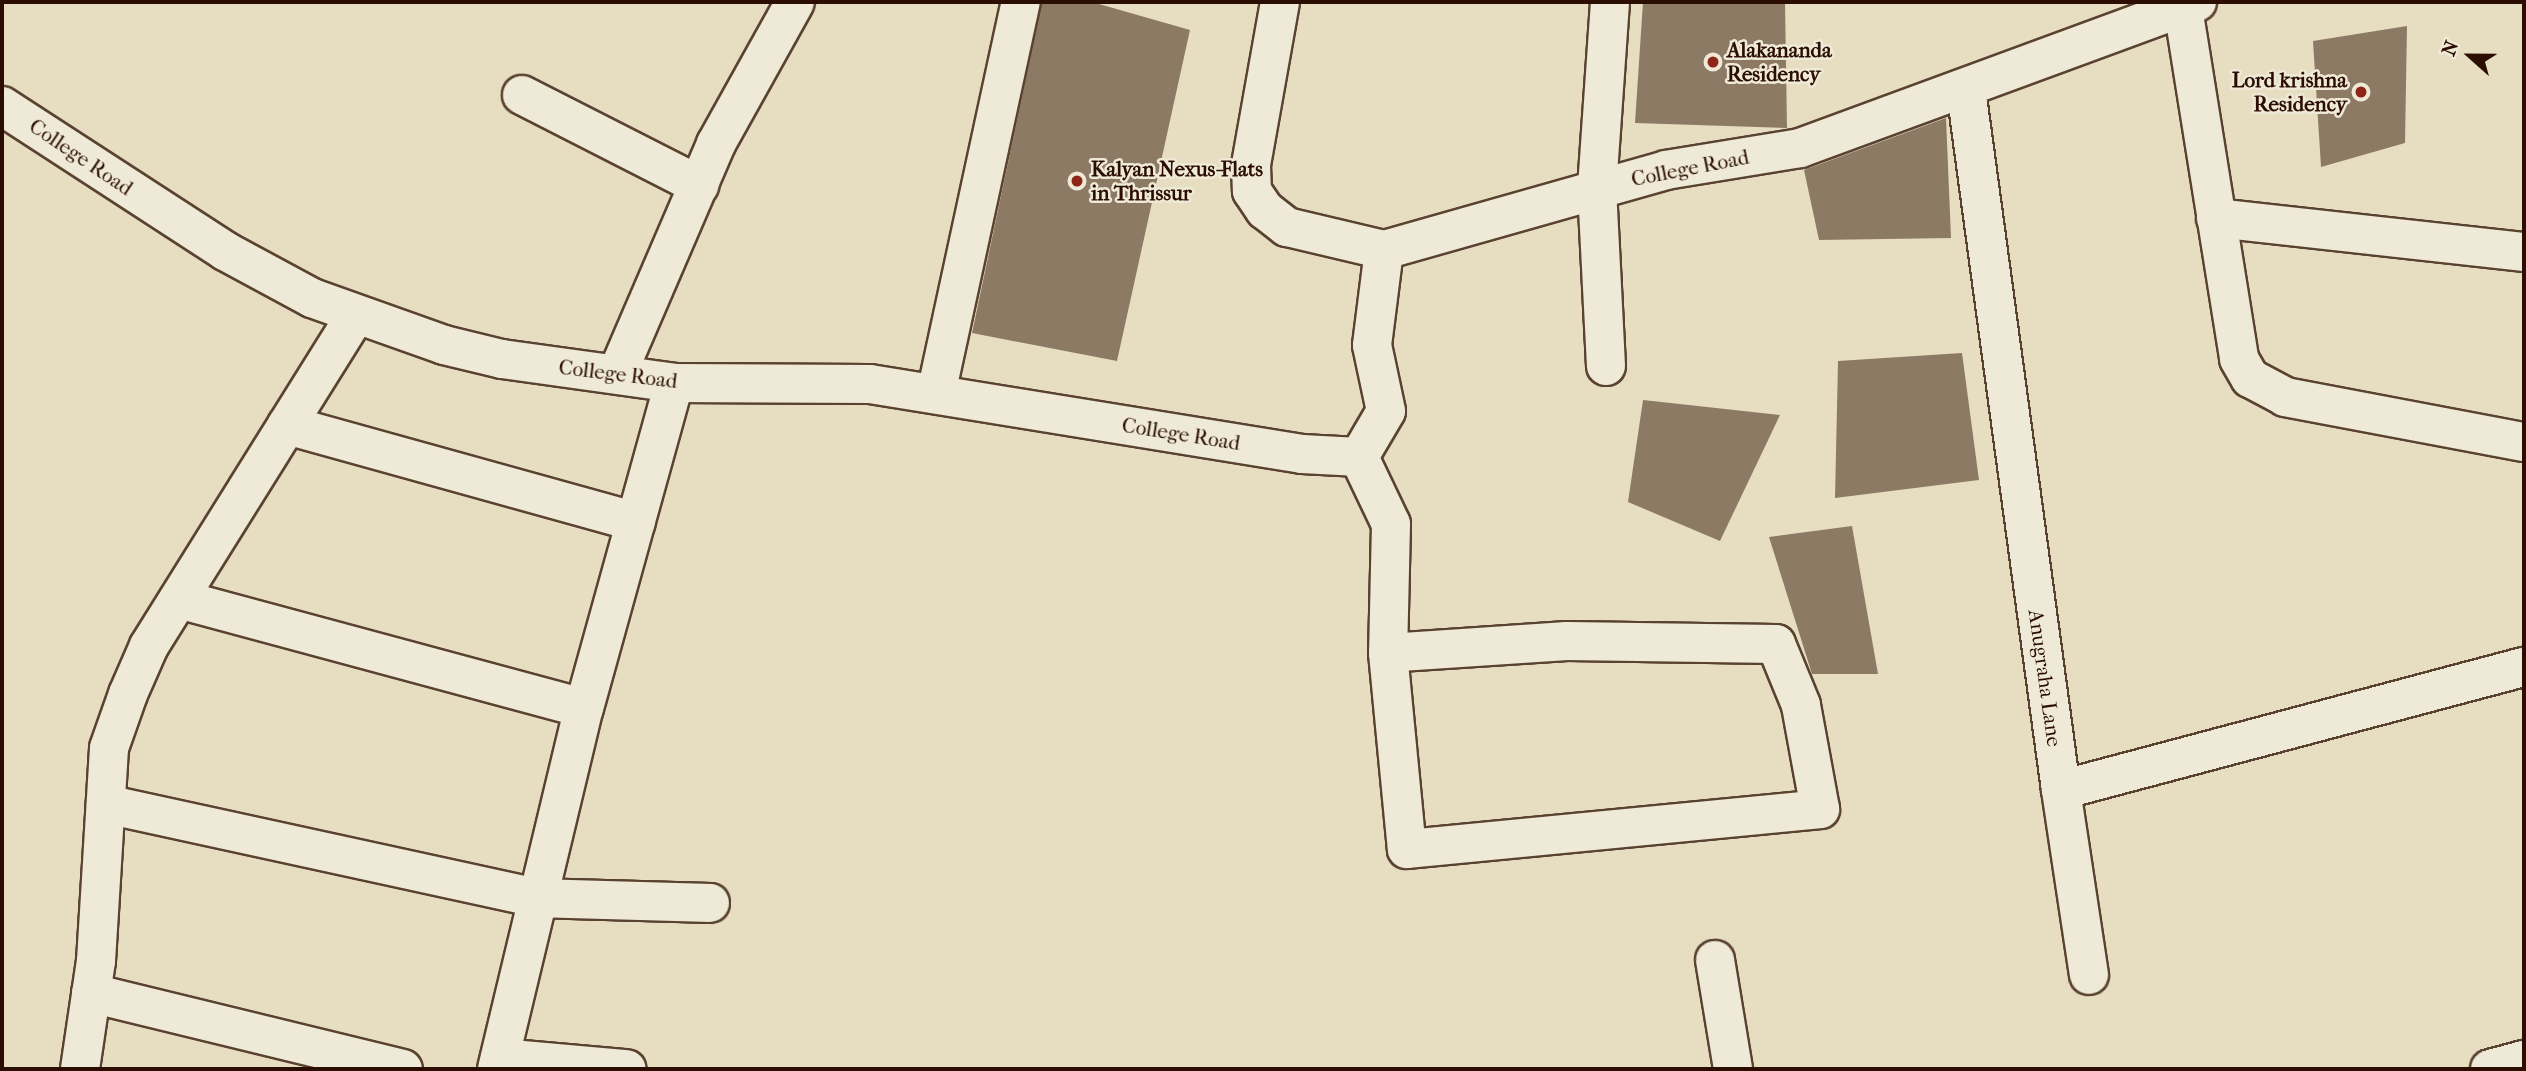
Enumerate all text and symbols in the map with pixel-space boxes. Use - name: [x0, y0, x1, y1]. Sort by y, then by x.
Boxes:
- north arrow: [2435, 21, 2505, 91]
- place label: Alakananda Residency: [1727, 37, 1832, 87]
- text: N: [2438, 38, 2463, 59]
- marker: Alakananda Residency: [1705, 54, 1721, 70]
- place label: Lord krishna Residency: [2232, 67, 2347, 117]
- marker: Lord krishna Residency: [2353, 84, 2369, 100]
- street label: College Road: [24, 113, 138, 201]
- street label: College Road: [1629, 144, 1751, 192]
- place label: Kalyan Nexus-Flats in Thrissur: [1091, 156, 1263, 206]
- marker: Kalyan Nexus-Flats in Thrissur: [1069, 173, 1085, 189]
- street label: College Road: [557, 354, 679, 394]
- street label: College Road: [1120, 412, 1242, 456]
- street label: Anugraha Lane: [2023, 608, 2067, 748]

